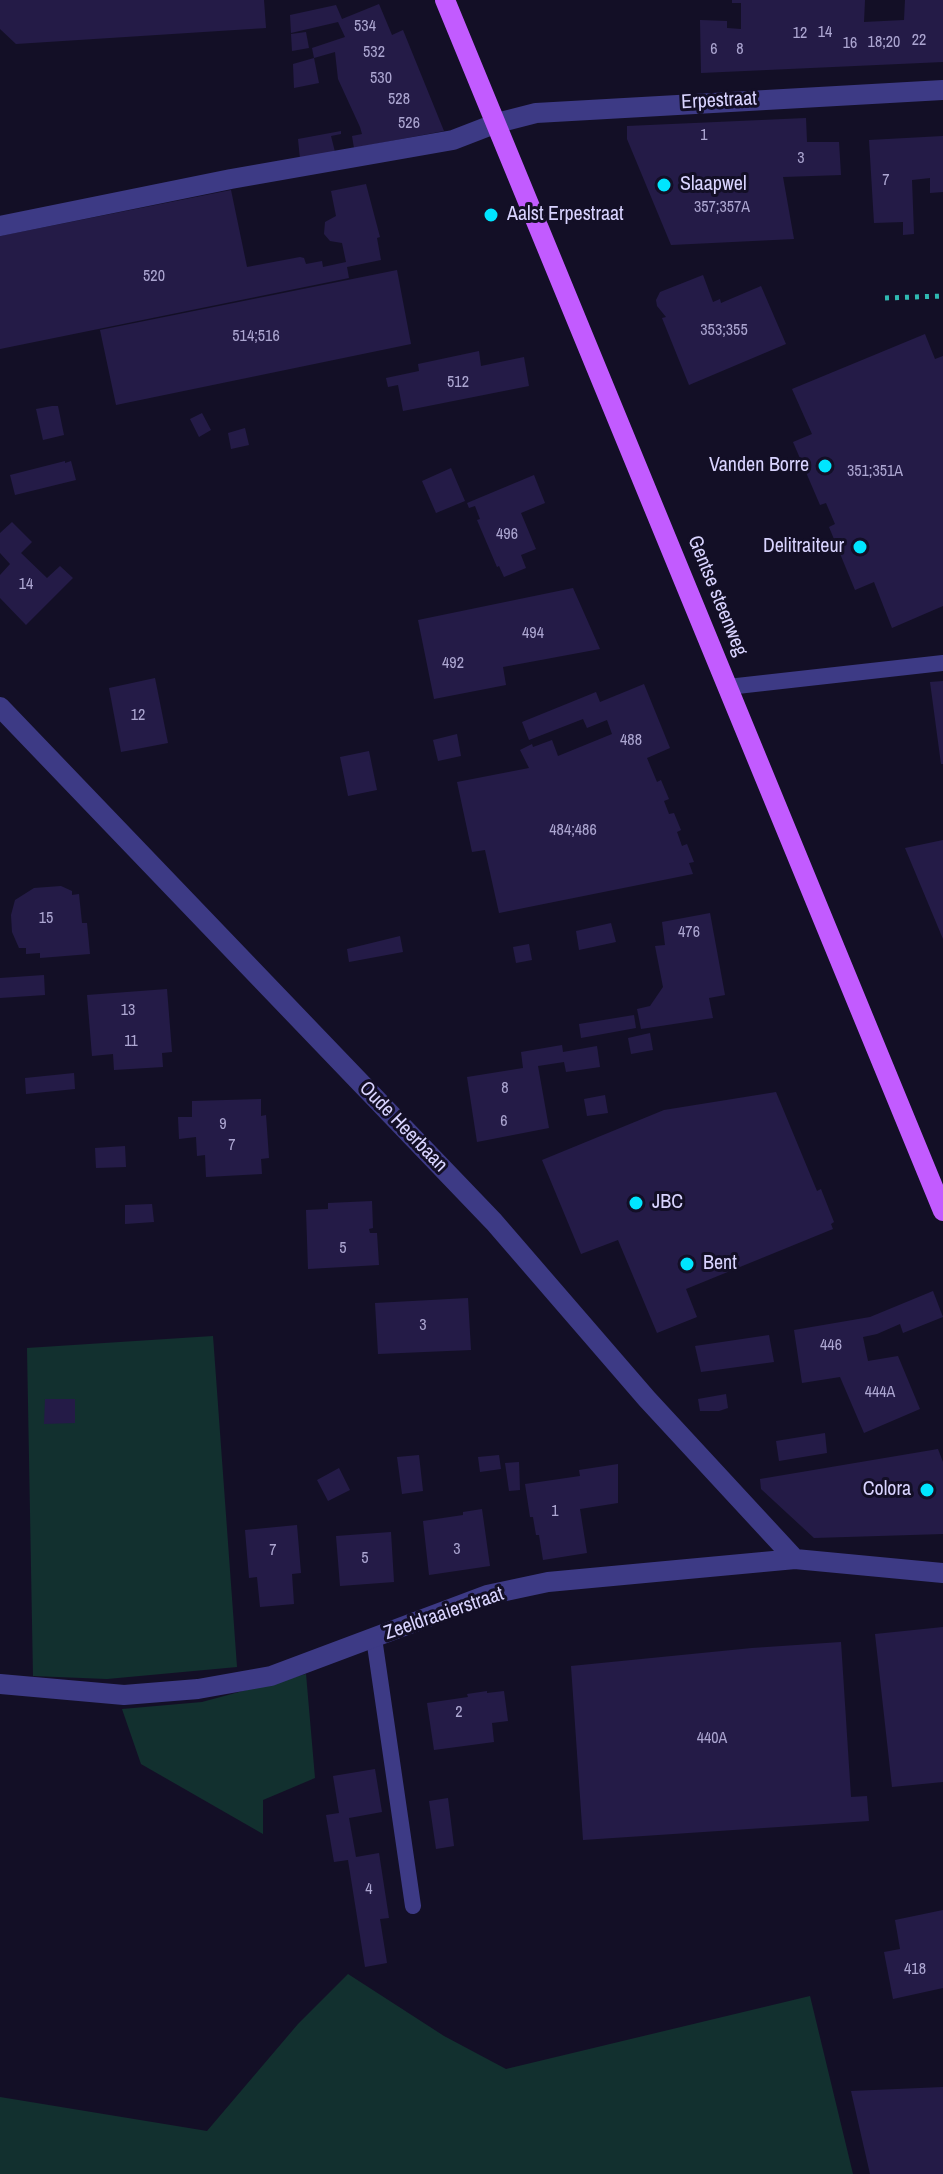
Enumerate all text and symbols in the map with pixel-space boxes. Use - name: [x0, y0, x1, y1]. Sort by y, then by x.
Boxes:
- house number: 534: [354, 17, 376, 37]
- house number: 14: [818, 23, 832, 43]
- house number: 12: [793, 24, 807, 44]
- house number: 22: [912, 31, 926, 51]
- house number: 18;20: [868, 33, 900, 53]
- house number: 16: [843, 34, 857, 54]
- house number: 6: [710, 40, 718, 60]
- house number: 8: [736, 40, 744, 60]
- house number: 532: [363, 43, 385, 63]
- house number: 530: [370, 69, 392, 89]
- street label: Erpestraat: [681, 87, 757, 115]
- house number: 528: [388, 90, 410, 110]
- house number: 526: [398, 114, 420, 134]
- house number: 1: [700, 126, 708, 146]
- house number: 3: [797, 149, 805, 169]
- house number: 7: [882, 171, 890, 191]
- place label: Slaapwel: [680, 173, 747, 197]
- marker: Slaapwel: [655, 176, 673, 194]
- house number: 357;357A: [694, 198, 750, 218]
- place label: Aalst Erpestraat: [507, 203, 624, 227]
- marker: Aalst Erpestraat: [482, 206, 500, 224]
- house number: 520: [143, 267, 165, 287]
- house number: 353;355: [700, 321, 748, 341]
- house number: 514;516: [232, 327, 280, 347]
- house number: 512: [447, 373, 469, 393]
- place label: Vanden Borre: [709, 454, 809, 478]
- marker: Vanden Borre: [816, 457, 834, 475]
- house number: 351;351A: [847, 462, 903, 482]
- house number: 496: [496, 525, 518, 545]
- street label: Gentse steenweg: [682, 532, 752, 660]
- place label: Delitraiteur: [763, 535, 844, 559]
- marker: Delitraiteur: [851, 538, 869, 556]
- house number: 14: [19, 575, 33, 595]
- house number: 494: [522, 624, 544, 644]
- house number: 492: [442, 654, 464, 674]
- house number: 12: [131, 706, 145, 726]
- house number: 488: [620, 731, 642, 751]
- house number: 484;486: [549, 821, 597, 841]
- house number: 15: [39, 909, 53, 929]
- house number: 476: [678, 923, 700, 943]
- house number: 13: [121, 1001, 135, 1021]
- house number: 11: [124, 1032, 138, 1052]
- street label: Oude Heerbaan: [354, 1077, 452, 1177]
- house number: 8: [501, 1079, 509, 1099]
- house number: 6: [500, 1112, 508, 1132]
- house number: 9: [219, 1115, 227, 1135]
- house number: 7: [228, 1136, 236, 1156]
- place label: JBC: [652, 1191, 683, 1215]
- marker: JBC: [627, 1194, 645, 1212]
- house number: 5: [339, 1239, 347, 1259]
- place label: Bent: [703, 1252, 737, 1276]
- marker: Bent: [678, 1255, 696, 1273]
- house number: 3: [419, 1316, 427, 1336]
- house number: 446: [820, 1336, 842, 1356]
- house number: 444A: [865, 1383, 895, 1403]
- place label: Colora: [863, 1478, 911, 1502]
- marker: Colora: [918, 1481, 936, 1499]
- house number: 1: [551, 1502, 559, 1522]
- house number: 3: [453, 1540, 461, 1560]
- house number: 7: [269, 1541, 277, 1561]
- house number: 5: [361, 1549, 369, 1569]
- street label: Zeeldraaierstraat: [381, 1582, 507, 1646]
- house number: 2: [455, 1703, 463, 1723]
- house number: 440A: [697, 1729, 727, 1749]
- house number: 4: [365, 1880, 373, 1900]
- house number: 418: [904, 1960, 926, 1980]

